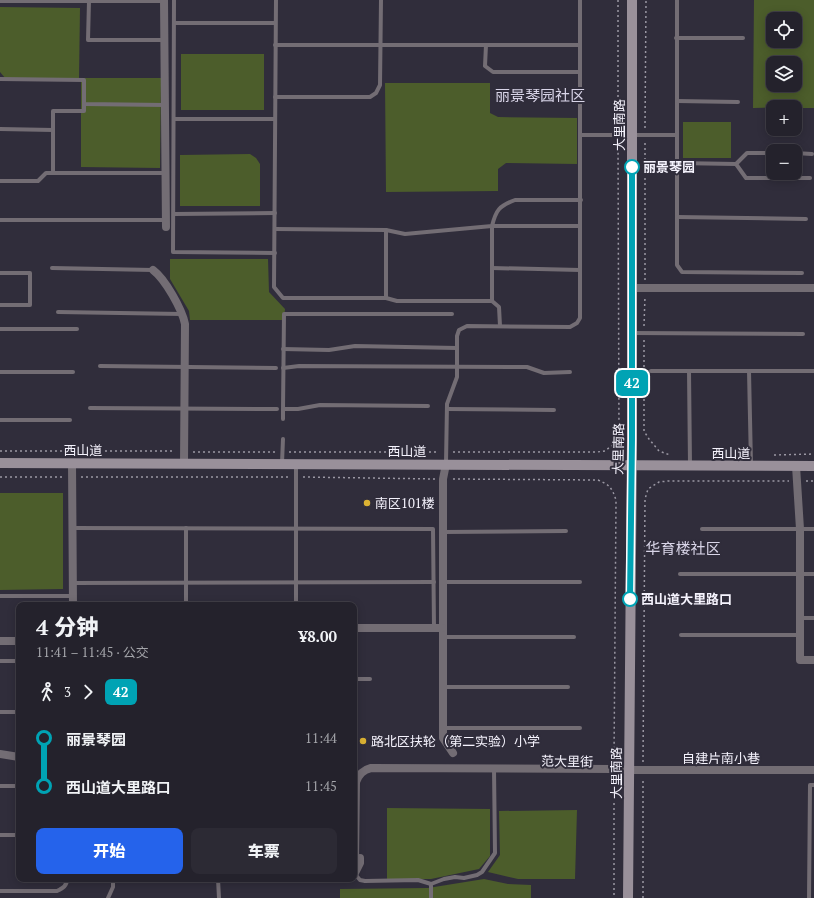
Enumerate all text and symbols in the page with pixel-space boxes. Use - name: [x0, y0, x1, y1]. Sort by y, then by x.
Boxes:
- map controls: [766, 12, 802, 180]
- button: locate: [766, 12, 802, 48]
- button: layers: [766, 56, 802, 92]
- district label: 丽景琴园社区: [495, 85, 585, 105]
- street label: 大里南路: [610, 99, 628, 151]
- button: +: [766, 100, 802, 136]
- button: −: [766, 144, 802, 180]
- place label: 丽景琴园: [643, 158, 695, 176]
- marker: 丽景琴园: [624, 159, 640, 175]
- line badge: 42: [614, 370, 650, 396]
- text: 42: [624, 373, 640, 392]
- street label: 大里南路: [609, 423, 627, 475]
- street label: 西山道: [63, 441, 103, 459]
- street label: 西山道: [387, 442, 427, 460]
- street label: 西山道: [711, 444, 751, 462]
- place label: 南区101楼: [375, 494, 435, 512]
- marker: 南区101楼: [362, 498, 372, 508]
- district label: 华育楼社区: [645, 538, 721, 558]
- place label: 西山道大里路口: [641, 590, 732, 608]
- marker: 西山道大里路口: [622, 591, 638, 607]
- text: 4 分钟: [36, 612, 98, 641]
- text: ¥8.00: [299, 626, 337, 646]
- text: 11:41 – 11:45 · 公交: [36, 643, 149, 661]
- icon: walk: [36, 681, 58, 703]
- icon: forward: [77, 681, 99, 703]
- text: 42: [113, 682, 129, 701]
- text: 3: [64, 683, 71, 701]
- text: 丽景琴园: [66, 729, 126, 749]
- text: 11:44: [305, 729, 337, 747]
- place label: 路北区扶轮（第二实验）小学: [371, 732, 540, 750]
- marker: 路北区扶轮（第二实验）小学: [358, 736, 368, 746]
- street label: 大里南路: [607, 747, 625, 799]
- street label: 自建片南小巷: [682, 749, 760, 767]
- street label: 范大里街: [541, 752, 593, 770]
- text: 西山道大里路口: [66, 777, 171, 797]
- text: 11:45: [305, 777, 337, 795]
- button: 开始: [36, 828, 183, 874]
- button: 车票: [191, 828, 337, 874]

